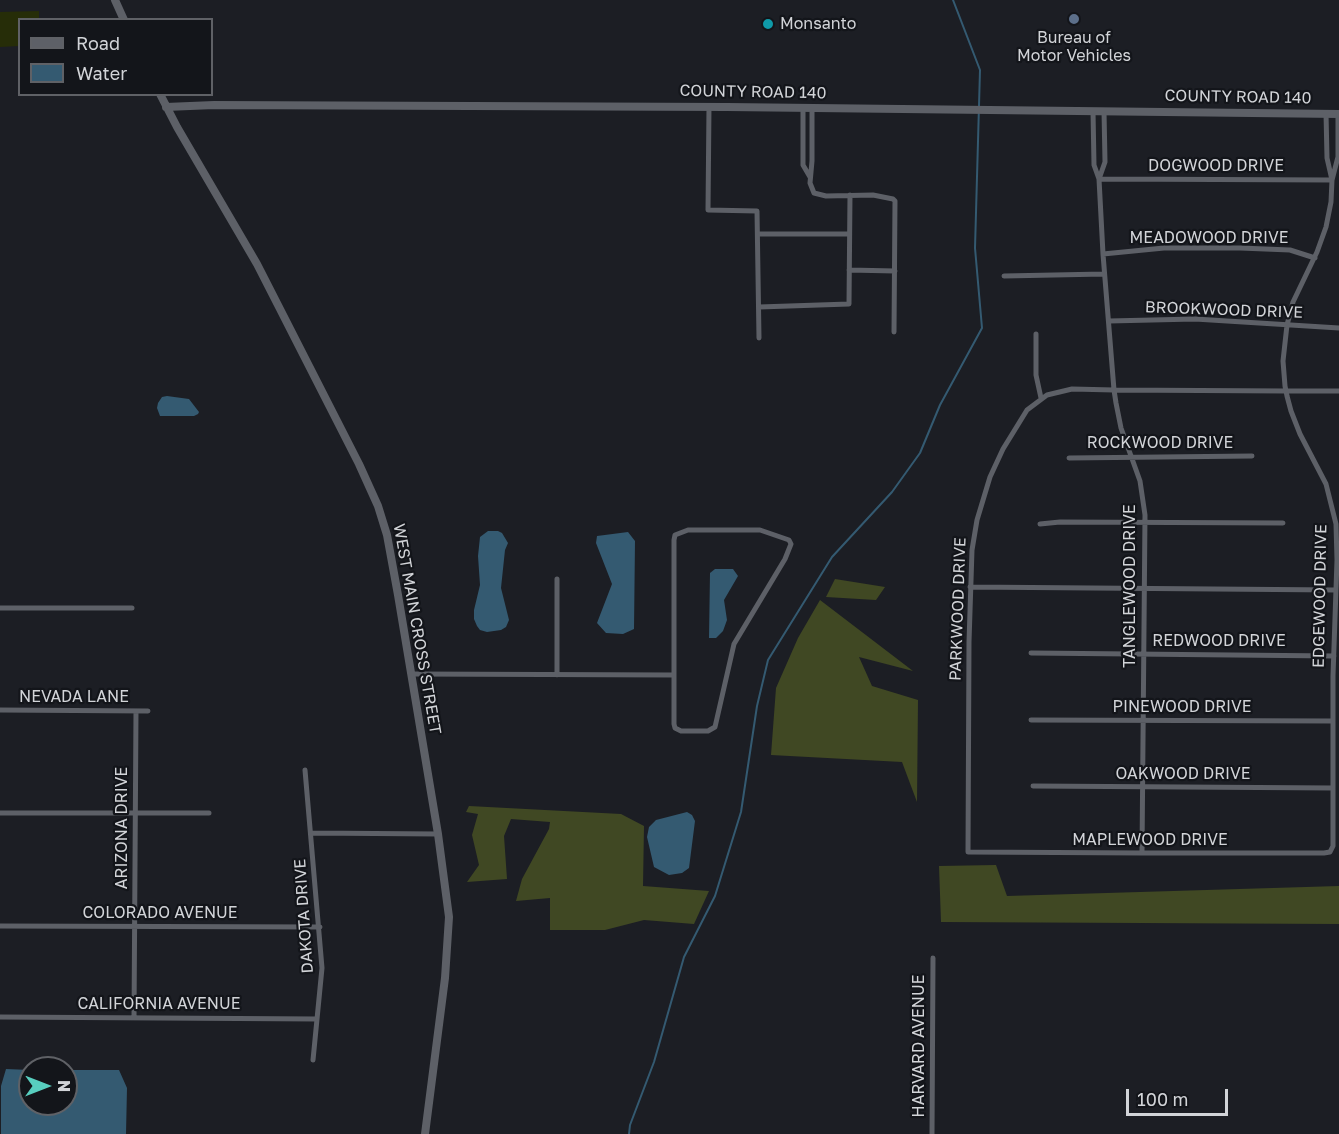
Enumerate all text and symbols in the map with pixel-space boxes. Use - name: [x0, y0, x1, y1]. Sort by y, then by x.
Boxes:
- marker: Bureau of Motor Vehicles: [1067, 12, 1081, 26]
- place label: Monsanto: [780, 14, 856, 34]
- marker: Monsanto: [761, 17, 775, 31]
- legend: [18, 18, 213, 96]
- place label: Bureau of Motor Vehicles: [1017, 28, 1131, 66]
- text: Road: [76, 32, 120, 54]
- text: Water: [76, 62, 127, 84]
- street label: COUNTY ROAD 140: [679, 81, 827, 103]
- street label: COUNTY ROAD 140: [1164, 86, 1312, 108]
- street label: DOGWOOD DRIVE: [1148, 156, 1284, 176]
- street label: MEADOWOOD DRIVE: [1130, 228, 1288, 248]
- street label: BROOKWOOD DRIVE: [1145, 298, 1303, 322]
- street label: ROCKWOOD DRIVE: [1087, 433, 1233, 453]
- street label: TANGLEWOOD DRIVE: [1120, 504, 1140, 668]
- street label: WEST MAIN CROSS STREET: [389, 522, 445, 736]
- street label: EDGEWOOD DRIVE: [1309, 524, 1331, 668]
- street label: PARKWOOD DRIVE: [946, 537, 970, 681]
- street label: REDWOOD DRIVE: [1152, 631, 1286, 651]
- street label: NEVADA LANE: [19, 687, 129, 707]
- street label: PINEWOOD DRIVE: [1112, 697, 1252, 717]
- street label: OAKWOOD DRIVE: [1115, 764, 1251, 784]
- street label: ARIZONA DRIVE: [112, 767, 132, 889]
- street label: MAPLEWOOD DRIVE: [1072, 830, 1228, 850]
- street label: DAKOTA DRIVE: [290, 858, 318, 974]
- street label: COLORADO AVENUE: [82, 903, 238, 923]
- street label: HARVARD AVENUE: [909, 975, 929, 1117]
- street label: CALIFORNIA AVENUE: [78, 994, 240, 1014]
- north arrow: [18, 1056, 78, 1116]
- scale bar: [1129, 1077, 1231, 1115]
- text: N: [54, 1080, 74, 1092]
- text: 100 m: [1137, 1088, 1188, 1110]

